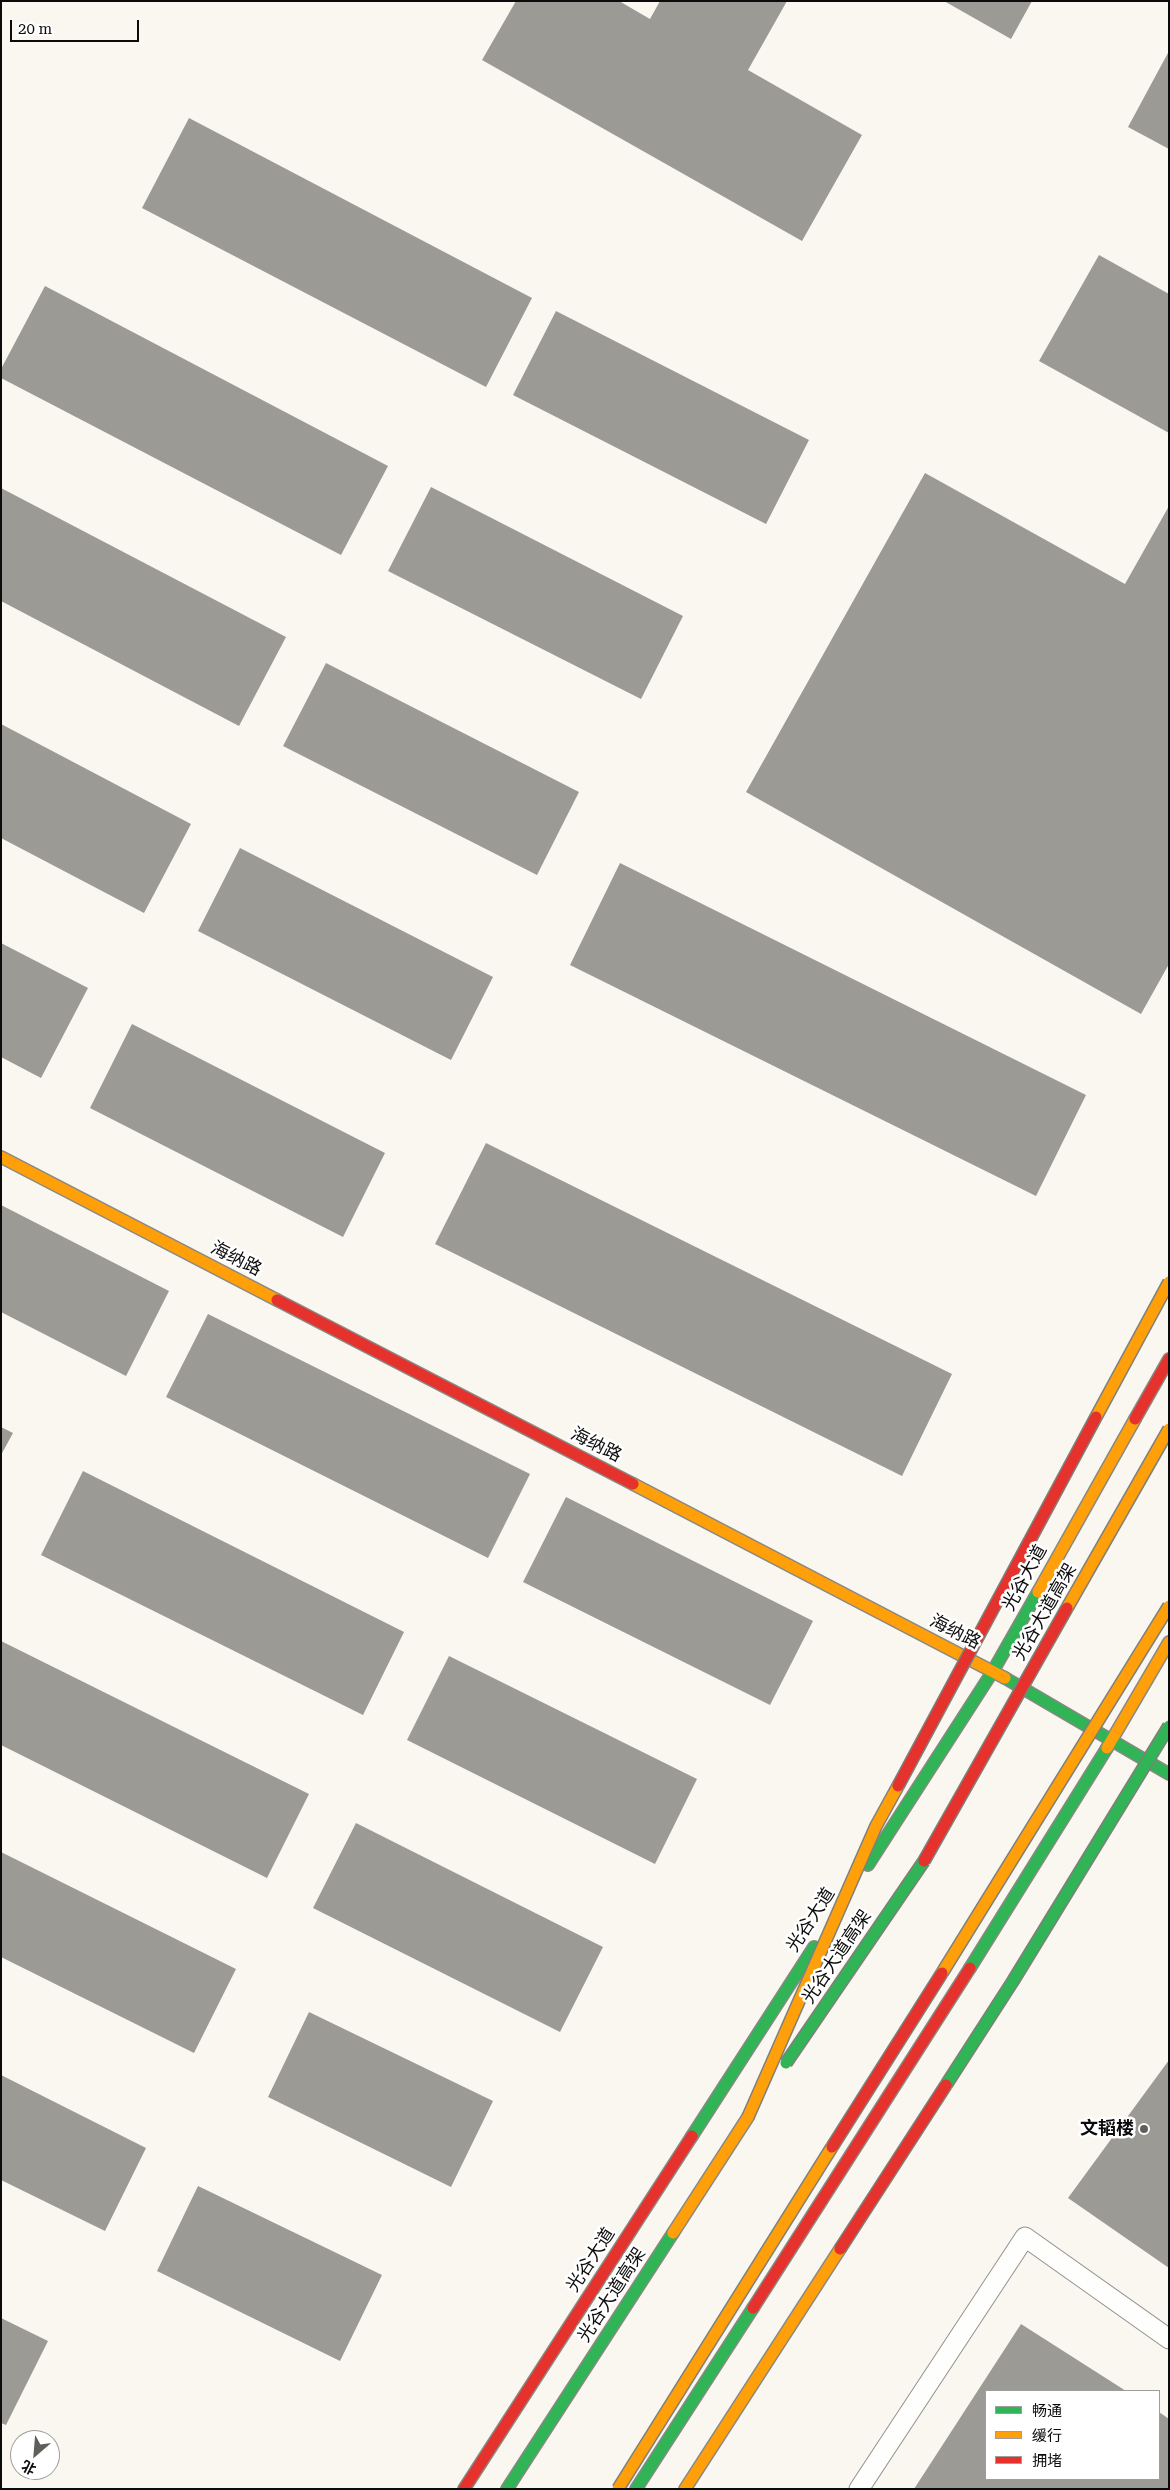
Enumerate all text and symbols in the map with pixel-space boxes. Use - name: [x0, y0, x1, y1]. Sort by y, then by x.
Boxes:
- scale bar: [12, 10, 141, 42]
- text: 20 m: [18, 20, 52, 38]
- street label: 海纳路: [207, 1237, 265, 1281]
- street label: 海纳路: [567, 1423, 625, 1467]
- street label: 光谷大道: [998, 1541, 1052, 1615]
- street label: 光谷大道高架: [1009, 1560, 1081, 1664]
- street label: 海纳路: [926, 1610, 984, 1654]
- street label: 光谷大道: [782, 1884, 840, 1956]
- street label: 光谷大道高架: [798, 1906, 876, 2008]
- place label: 文韬楼: [1080, 2118, 1134, 2140]
- marker: 文韬楼: [1138, 2123, 1150, 2135]
- street label: 光谷大道: [562, 2224, 620, 2296]
- street label: 光谷大道高架: [574, 2244, 650, 2346]
- legend: [985, 2390, 1160, 2480]
- text: 畅通: [1032, 2402, 1062, 2420]
- text: 缓行: [1032, 2427, 1062, 2445]
- north arrow: [10, 2430, 60, 2480]
- text: 拥堵: [1032, 2452, 1062, 2470]
- text: 北: [19, 2457, 39, 2478]

